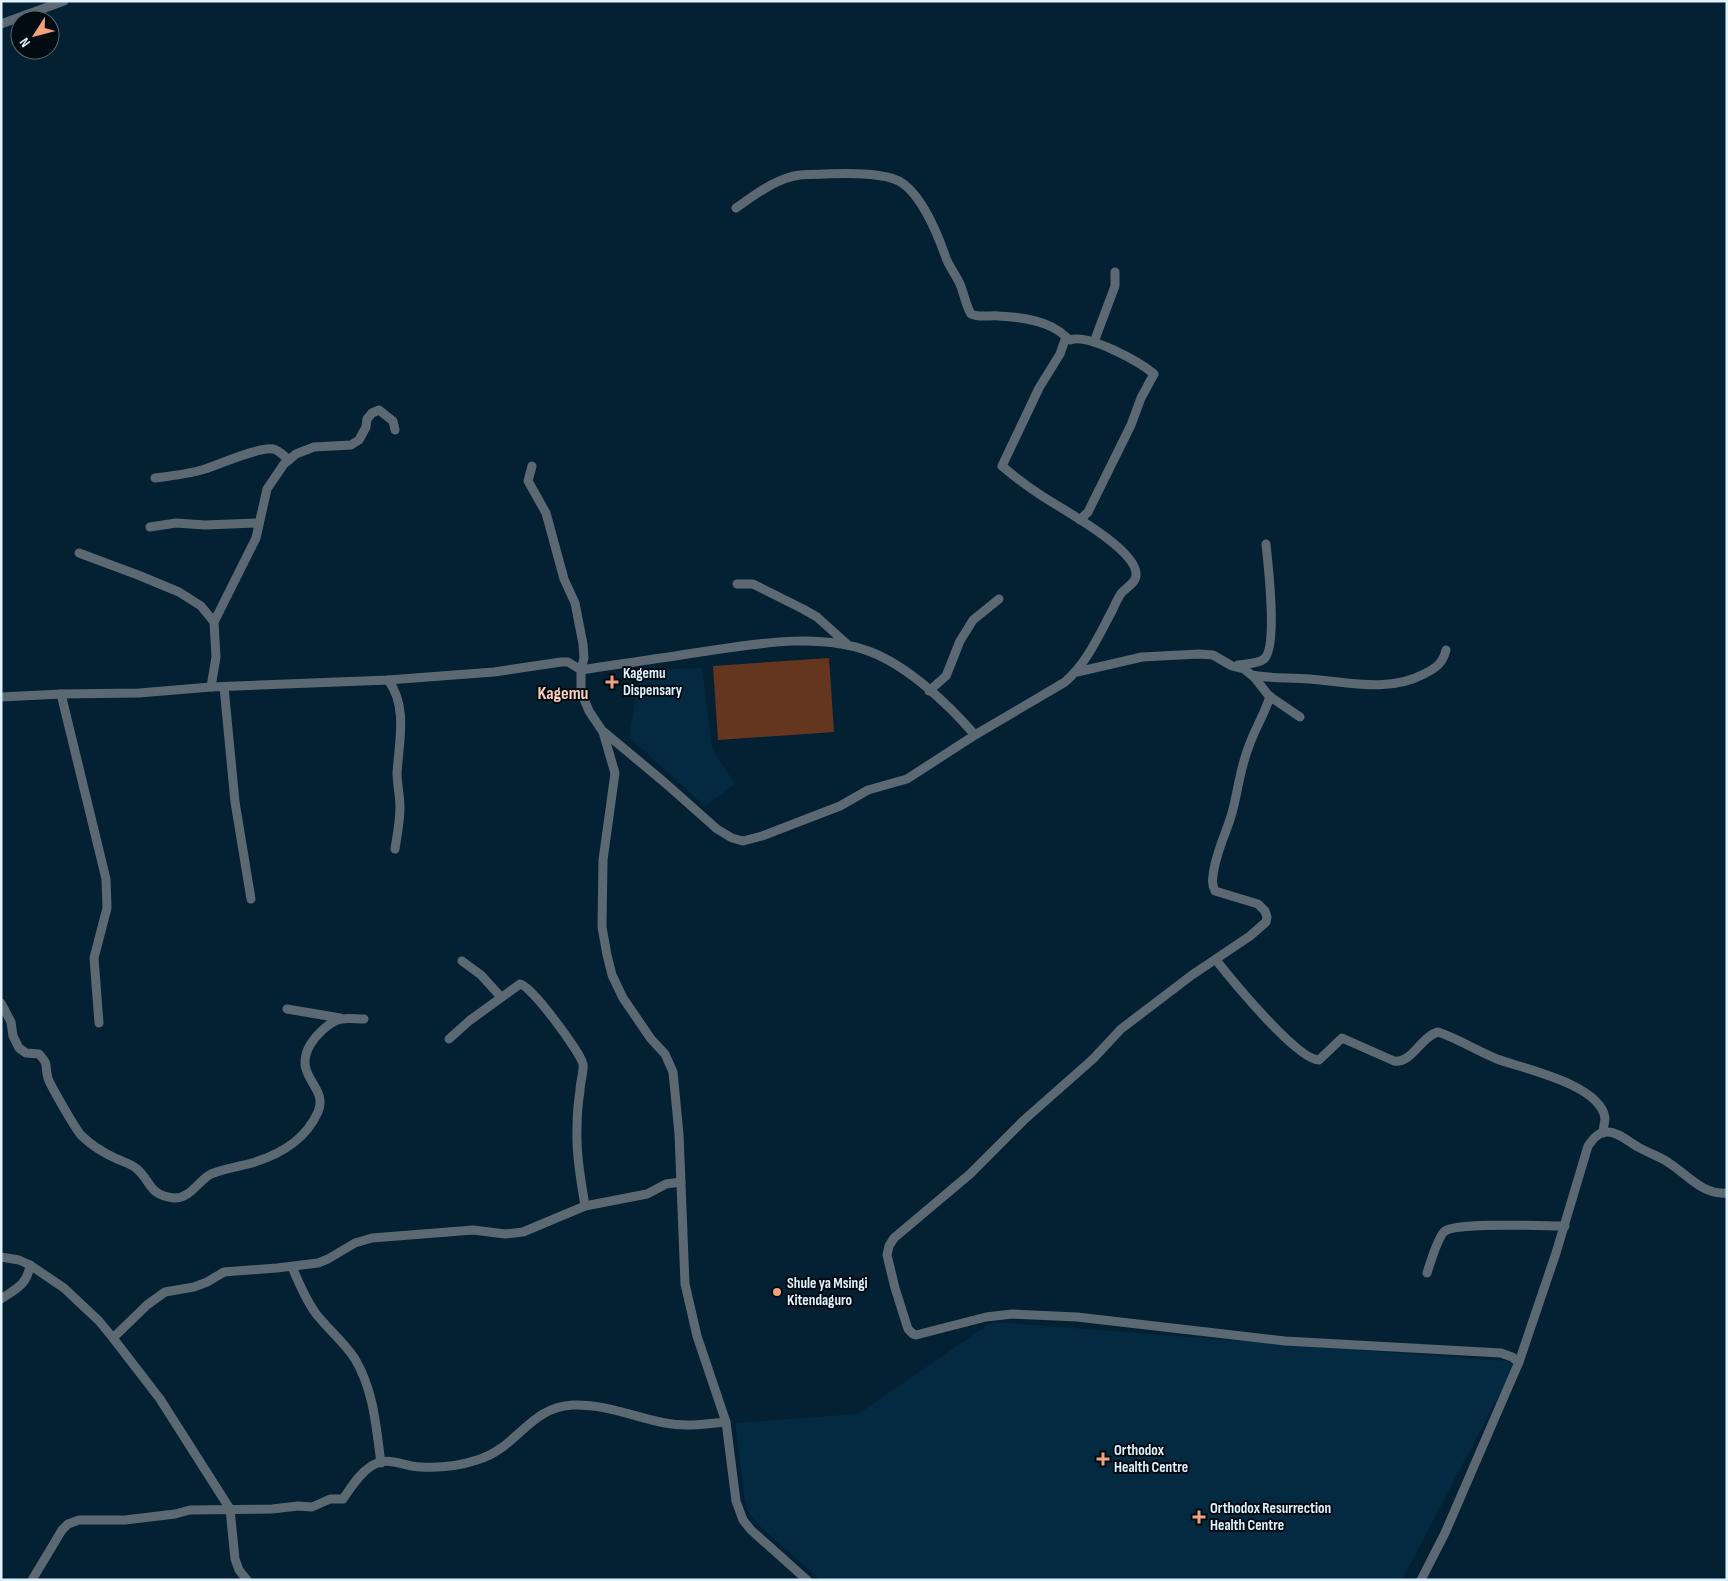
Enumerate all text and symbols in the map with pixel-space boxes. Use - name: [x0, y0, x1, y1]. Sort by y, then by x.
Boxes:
- north arrow: [10, 10, 60, 60]
- text: N: [16, 34, 34, 50]
- place label: Kagemu Dispensary: [623, 664, 683, 700]
- marker: Kagemu Dispensary: [605, 675, 619, 689]
- district label: Kagemu: [538, 683, 589, 704]
- place label: Shule ya Msingi Kitendaguro: [787, 1274, 868, 1310]
- marker: Shule ya Msingi Kitendaguro: [771, 1286, 783, 1298]
- place label: Orthodox Health Centre: [1114, 1441, 1188, 1477]
- marker: Orthodox Health Centre: [1096, 1452, 1110, 1466]
- place label: Orthodox Resurrection Health Centre: [1210, 1499, 1331, 1535]
- marker: Orthodox Resurrection Health Centre: [1192, 1510, 1206, 1524]

